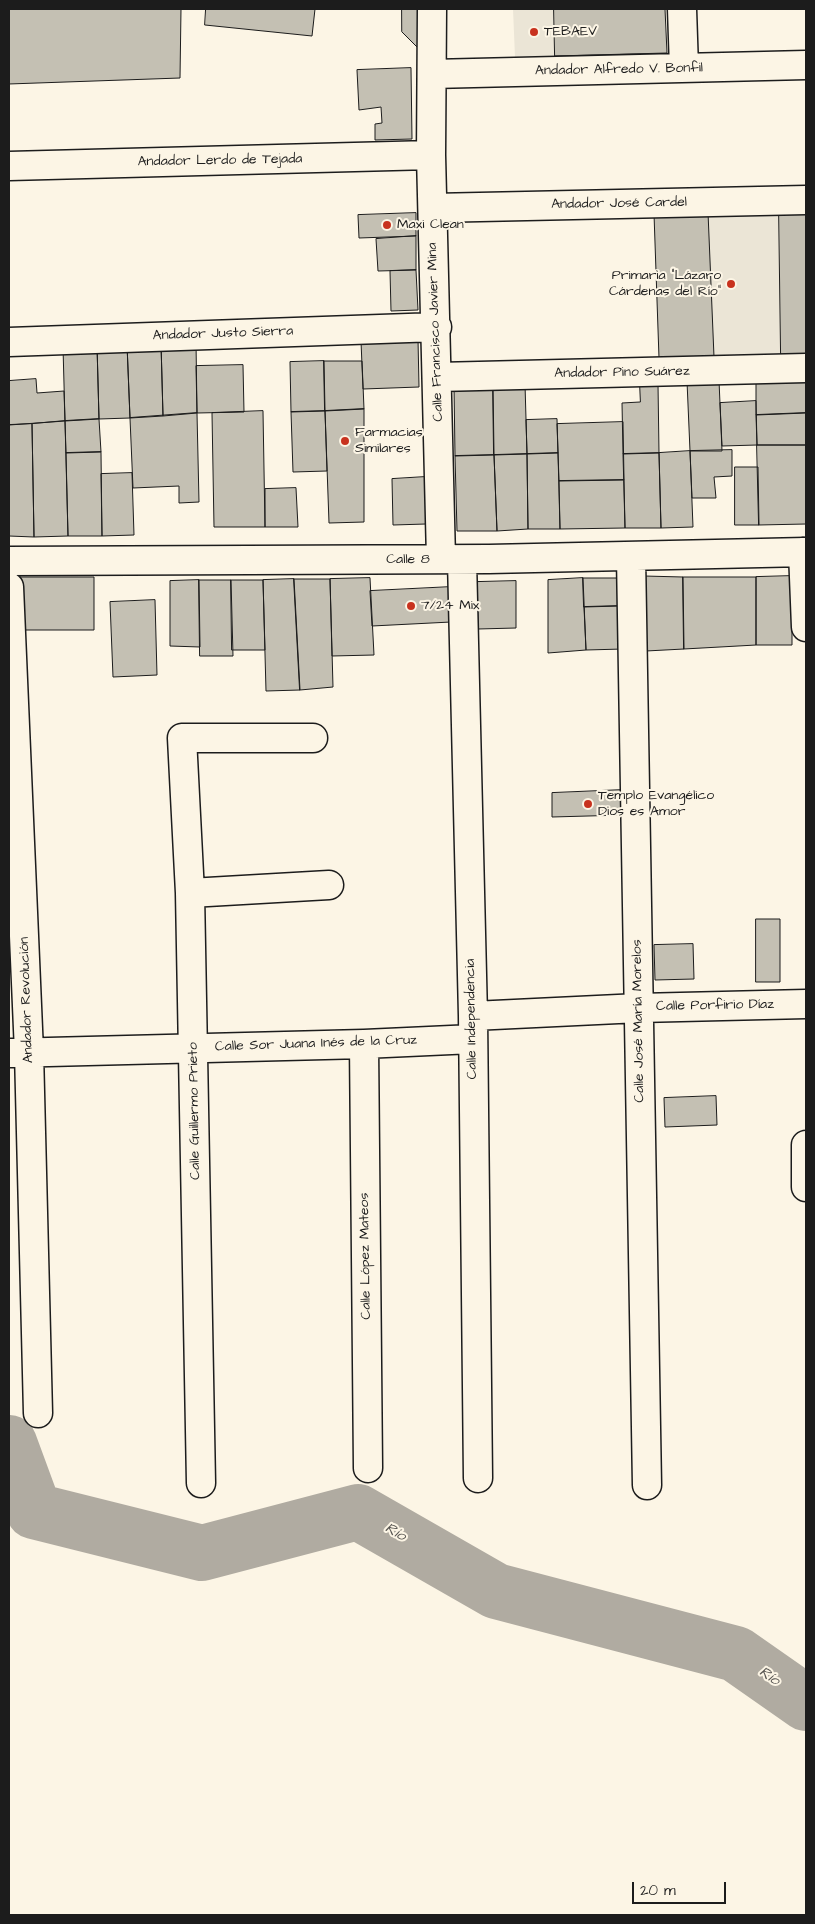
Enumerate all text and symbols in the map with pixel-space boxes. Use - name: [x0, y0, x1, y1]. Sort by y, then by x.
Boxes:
- place label: TEBAEV: [544, 24, 597, 40]
- marker: TEBAEV: [528, 26, 540, 38]
- street label: Andador Alfredo V. Bonfil: [535, 60, 703, 80]
- street label: Andador Lerdo de Tejada: [137, 151, 303, 171]
- street label: Andador José Cardel: [551, 194, 687, 214]
- place label: Maxi Clean: [397, 217, 464, 233]
- marker: Maxi Clean: [381, 219, 393, 231]
- street label: Calle Francisco Javier Mina: [424, 242, 448, 422]
- place label: Primaria "Lázaro Cárdenas del Río": [609, 268, 721, 300]
- marker: Primaria "Lázaro Cárdenas del Río": [725, 278, 737, 290]
- street label: Andador Justo Sierra: [152, 323, 294, 345]
- street label: Andador Pino Suárez: [554, 363, 690, 383]
- place label: Farmacias Similares: [355, 425, 423, 458]
- marker: Farmacias Similares: [339, 435, 351, 447]
- street label: Calle 8: [386, 552, 430, 568]
- place label: 7/24 Mix: [421, 598, 479, 614]
- marker: 7/24 Mix: [405, 600, 417, 612]
- place label: Templo Evangélico Dios es Amor: [598, 788, 714, 820]
- marker: Templo Evangélico Dios es Amor: [582, 798, 594, 810]
- street label: Andador Revolución: [16, 936, 38, 1064]
- street label: Calle José María Morelos: [629, 939, 649, 1103]
- street label: Calle Independencia: [463, 959, 481, 1079]
- street label: Calle Porfirio Díaz: [656, 997, 774, 1015]
- street label: Calle Sor Juana Inés de la Cruz: [215, 1032, 417, 1056]
- street label: Calle Guillermo Prieto: [185, 1042, 205, 1180]
- street label: Calle López Mateos: [356, 1192, 376, 1320]
- water label: Río: [381, 1520, 409, 1546]
- water label: Río: [755, 1663, 783, 1691]
- scale bar: [635, 1872, 729, 1904]
- text: 20 m: [640, 1880, 676, 1901]

